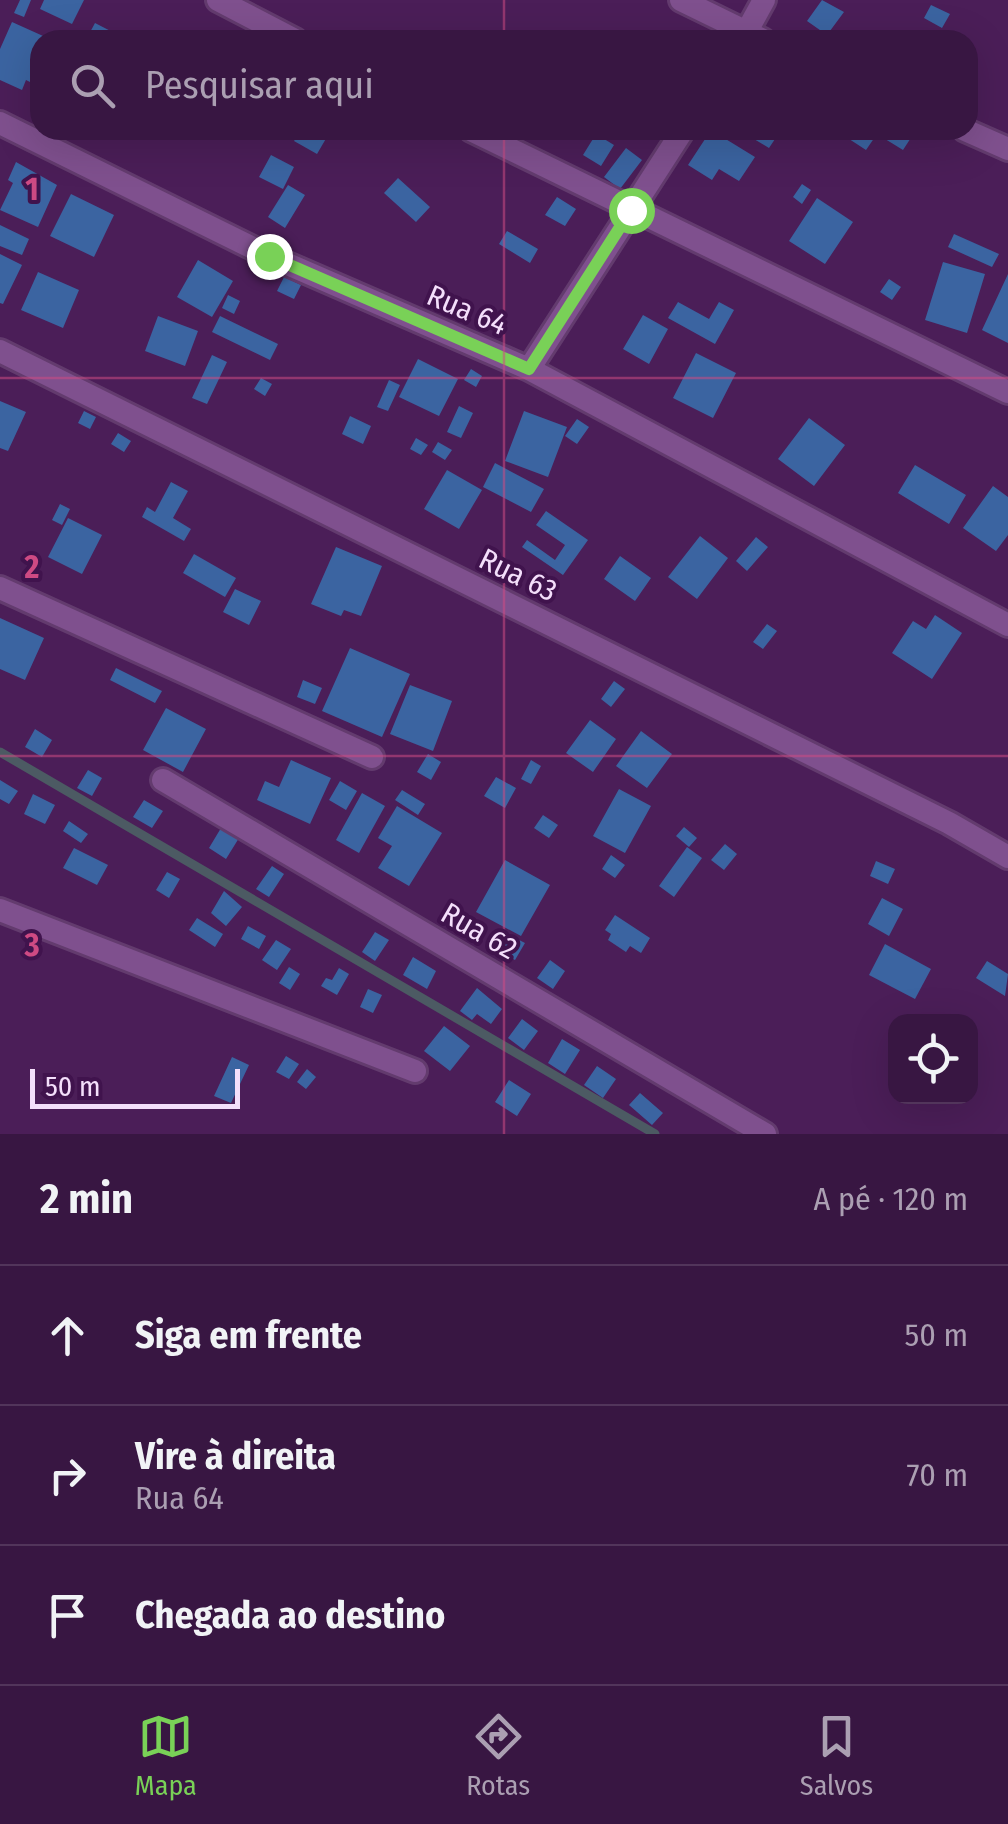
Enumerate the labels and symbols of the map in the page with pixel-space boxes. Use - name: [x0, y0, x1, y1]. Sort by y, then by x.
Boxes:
- text: 1: [25, 170, 39, 208]
- route start: [609, 188, 655, 234]
- route end: [247, 234, 293, 280]
- street label: Rua 64: [422, 277, 512, 343]
- street label: Rua 63: [473, 541, 563, 609]
- text: 2: [24, 548, 40, 586]
- street label: Rua 62: [435, 895, 523, 967]
- text: 3: [23, 926, 40, 964]
- scale bar: [30, 1064, 240, 1108]

